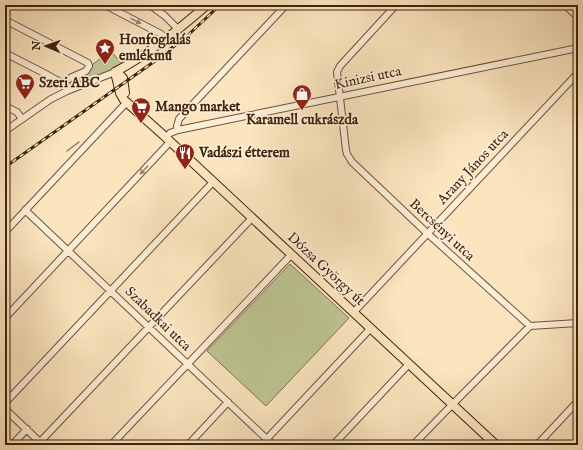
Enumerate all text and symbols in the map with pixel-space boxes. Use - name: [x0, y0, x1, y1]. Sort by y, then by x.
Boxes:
- one-way arrow: [130, 18, 142, 25]
- north arrow: [26, 26, 66, 66]
- place label: Honfoglalás emlékmű: [119, 31, 191, 65]
- place icon: Honfoglalás emlékmű: [94, 37, 116, 65]
- text: N: [30, 40, 44, 52]
- street label: Kinizsi utca: [333, 62, 404, 94]
- supermarket icon: Szeri ABC: [14, 72, 36, 100]
- place label: Szeri ABC: [39, 74, 100, 92]
- shop icon: Karamell cukrászda: [291, 83, 313, 111]
- supermarket icon: Mango market: [130, 96, 152, 124]
- place label: Mango market: [155, 98, 241, 116]
- place label: Karamell cukrászda: [246, 111, 359, 129]
- street label: Arany János utca: [433, 125, 513, 209]
- restaurant icon: Vadászi étterem: [174, 142, 196, 170]
- place label: Vadászi étterem: [198, 144, 290, 162]
- one-way arrow: [139, 165, 149, 175]
- street label: Bercsényi utca: [405, 195, 479, 266]
- street label: Dózsa György út: [283, 228, 369, 310]
- street label: Szabadkai utca: [121, 283, 196, 356]

